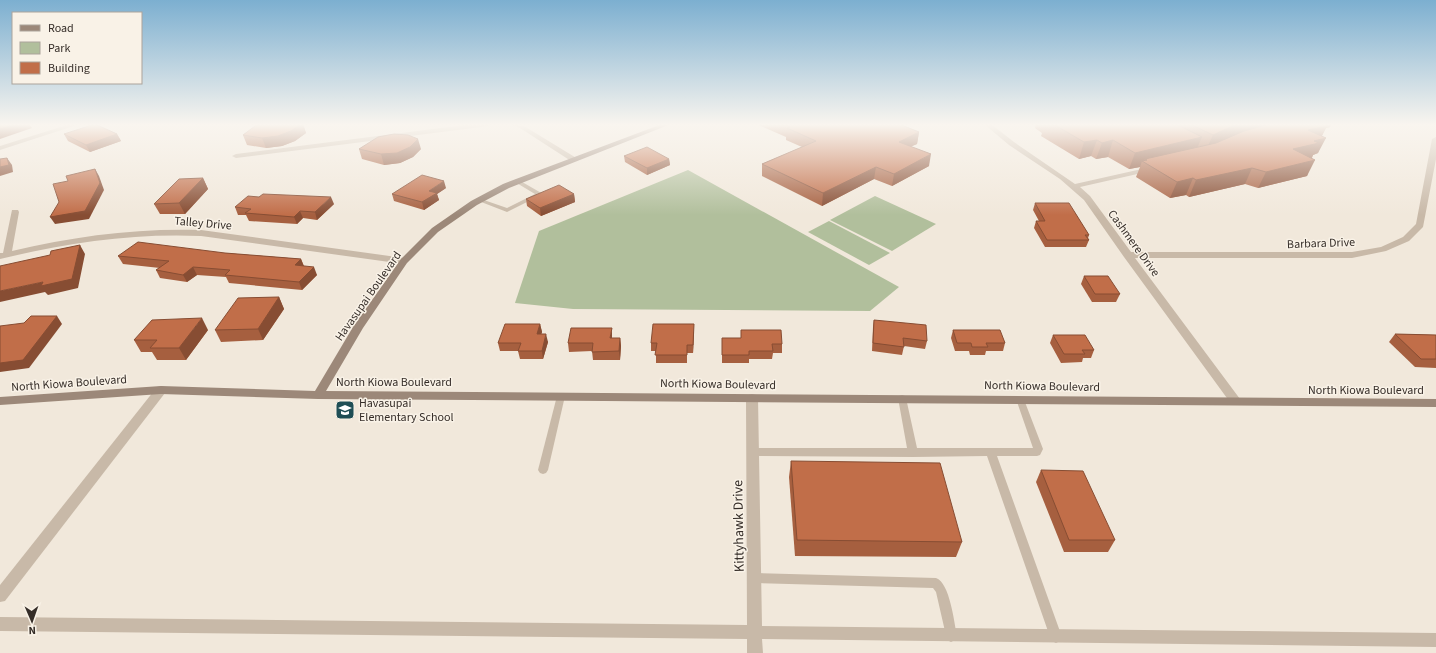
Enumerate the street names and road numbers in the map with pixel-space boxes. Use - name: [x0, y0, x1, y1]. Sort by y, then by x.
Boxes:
- street label: Cashmere Drive: [1104, 206, 1164, 280]
- street label: Talley Drive: [173, 213, 233, 234]
- street label: Barbara Drive: [1287, 234, 1355, 253]
- street label: Havasupai Boulevard: [331, 248, 406, 345]
- street label: North Kiowa Boulevard: [11, 371, 127, 396]
- street label: North Kiowa Boulevard: [336, 374, 452, 391]
- street label: North Kiowa Boulevard: [660, 375, 776, 394]
- street label: North Kiowa Boulevard: [984, 377, 1100, 396]
- street label: North Kiowa Boulevard: [1308, 382, 1424, 399]
- street label: Kittyhawk Drive: [728, 480, 750, 572]

